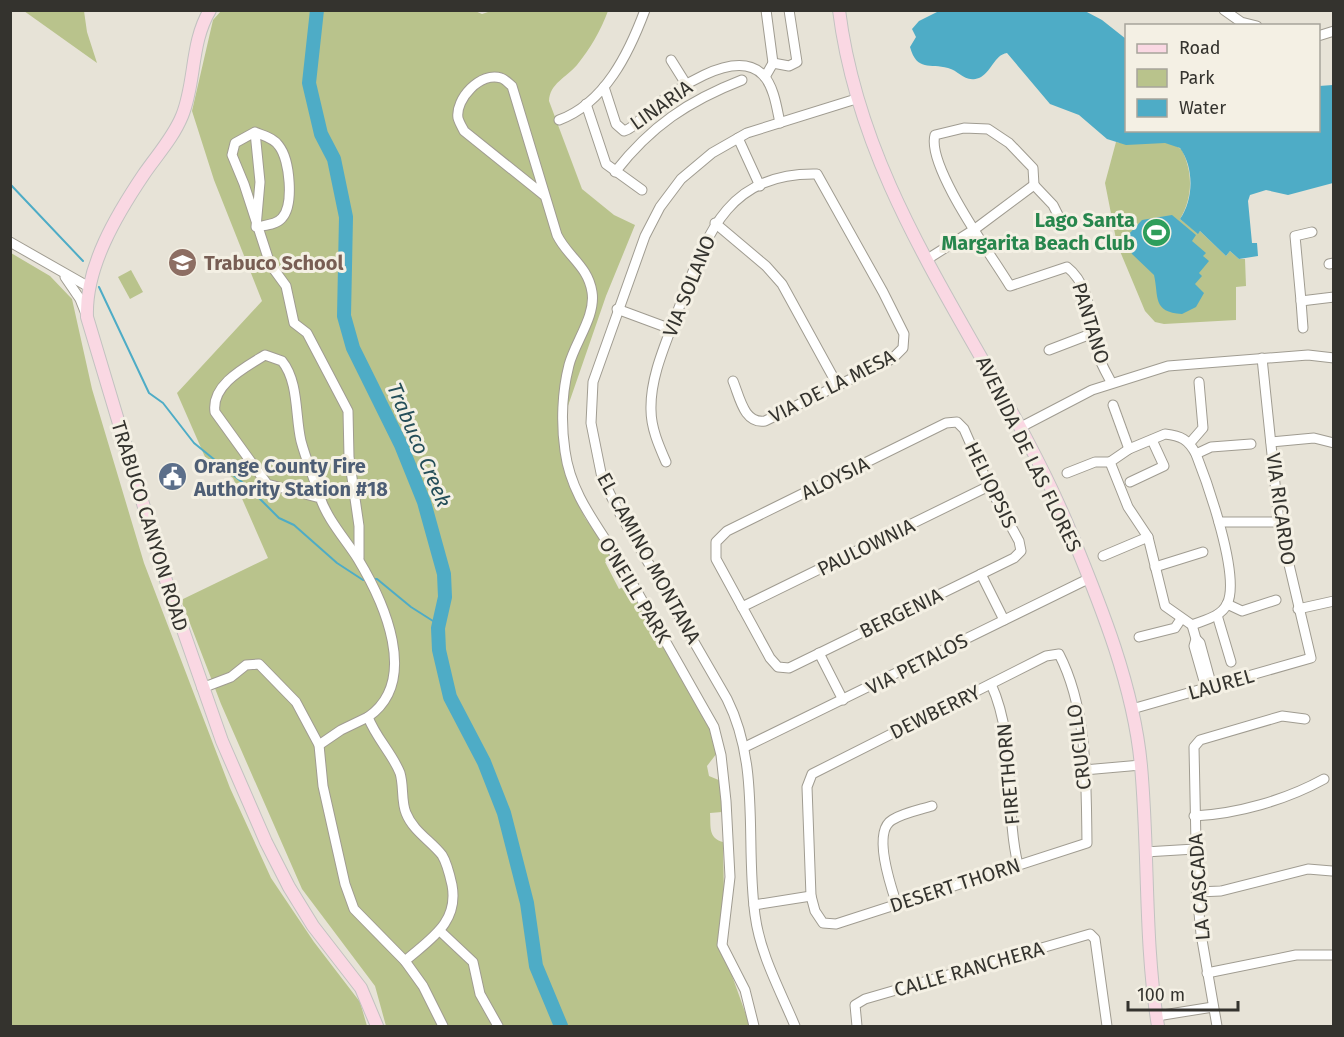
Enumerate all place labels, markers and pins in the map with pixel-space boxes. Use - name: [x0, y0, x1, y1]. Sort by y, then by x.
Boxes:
- place label: Lago Santa Margarita Beach Club: [942, 208, 1135, 255]
- sports icon: Lago Santa Margarita Beach Club: [1140, 216, 1172, 248]
- school or university icon: Trabuco School: [167, 247, 199, 279]
- place label: Trabuco School: [204, 251, 343, 275]
- place label: Orange County Fire Authority Station #18: [193, 454, 388, 501]
- public building icon: Orange County Fire Authority Station #18: [157, 461, 189, 493]

